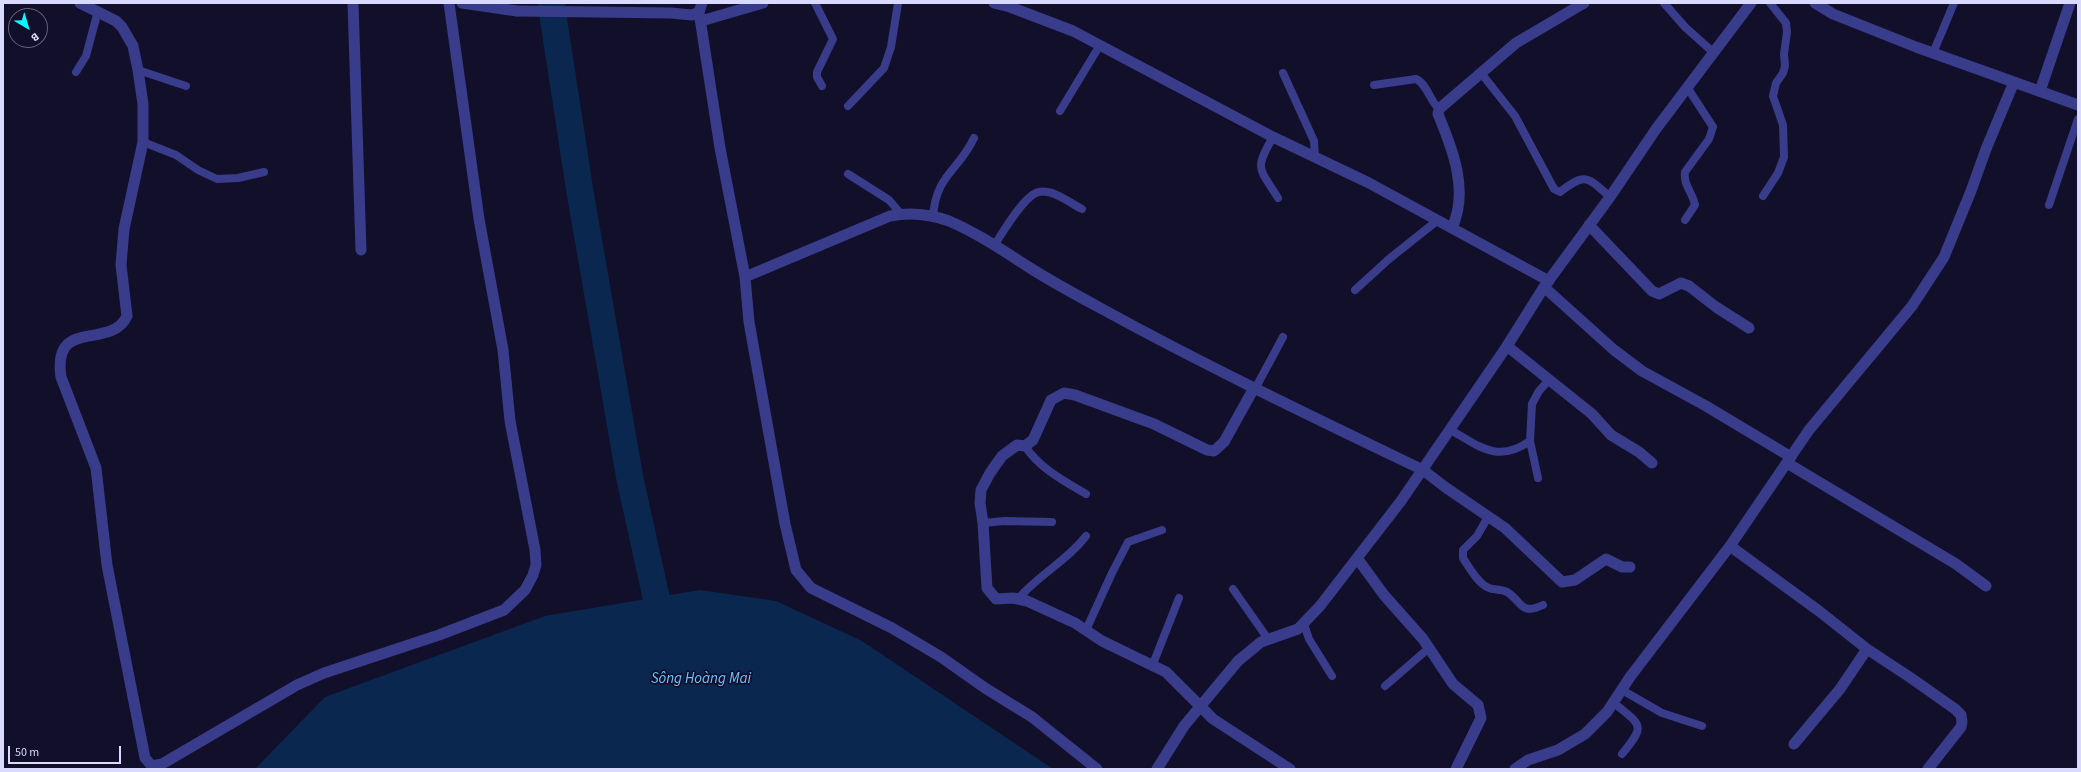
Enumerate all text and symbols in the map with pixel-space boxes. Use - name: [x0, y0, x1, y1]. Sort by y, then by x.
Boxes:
- north arrow: [8, 8, 48, 48]
- text: B: [28, 29, 42, 45]
- water label: Sông Hoàng Mai: [651, 671, 751, 689]
- scale bar: [10, 738, 123, 764]
- text: 50 m: [15, 744, 39, 761]

